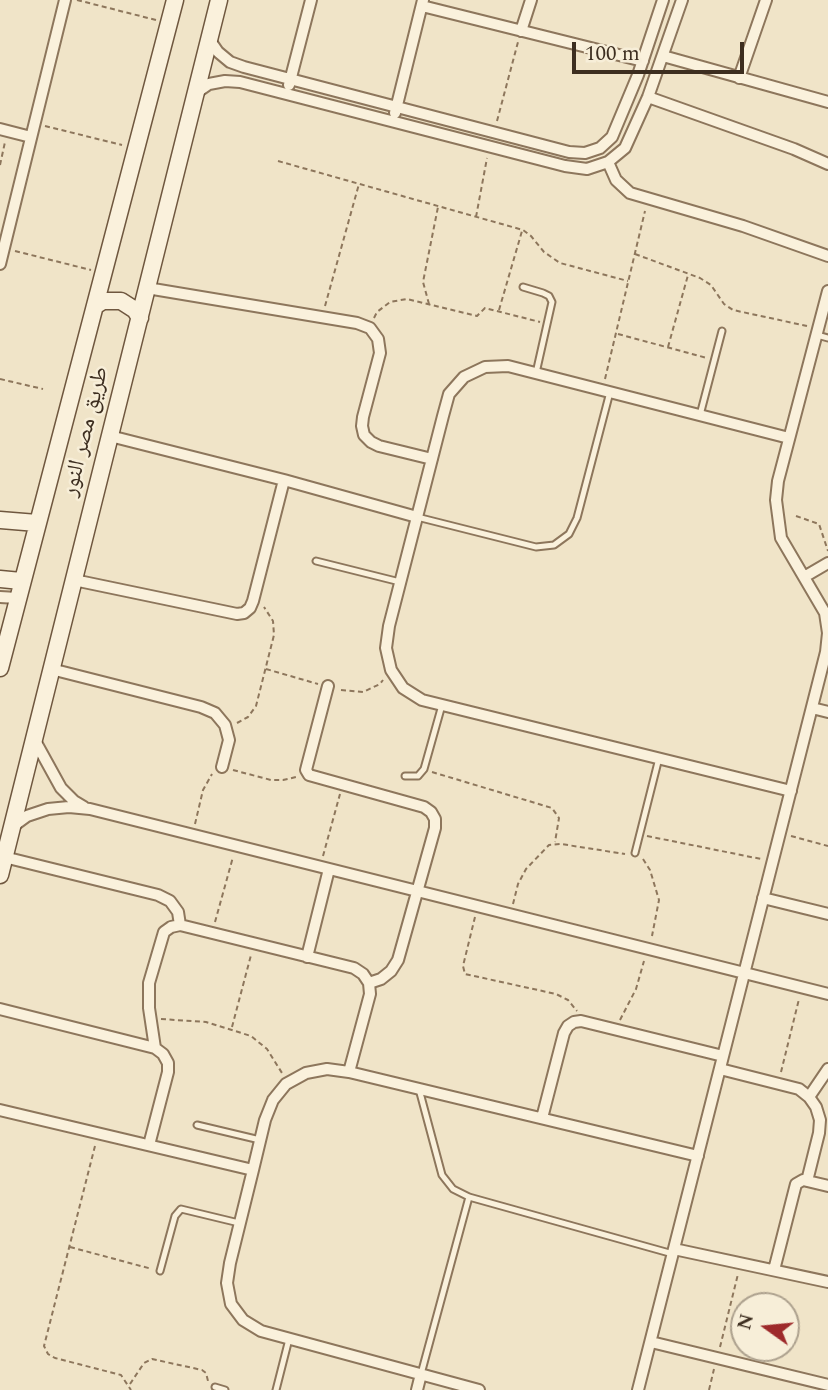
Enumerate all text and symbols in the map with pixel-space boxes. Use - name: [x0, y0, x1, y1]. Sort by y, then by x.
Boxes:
- scale bar: [576, 28, 748, 72]
- text: 100 m: [585, 38, 640, 70]
- street label: طريق مصر النور: [58, 364, 116, 500]
- north arrow: [730, 1292, 800, 1362]
- text: N: [730, 1311, 762, 1333]

